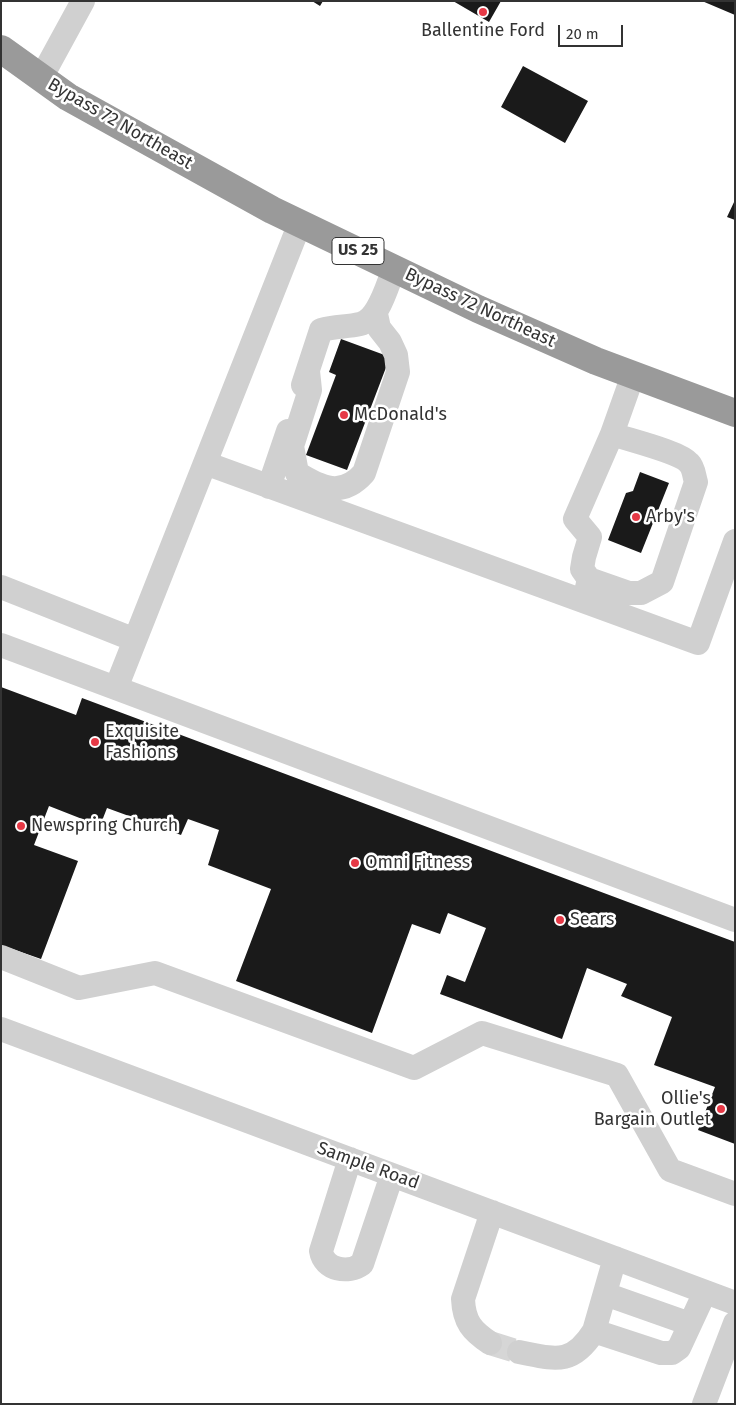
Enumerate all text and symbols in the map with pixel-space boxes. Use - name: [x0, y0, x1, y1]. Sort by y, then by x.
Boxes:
- marker: Ballentine Ford: [477, 6, 489, 18]
- scale bar: [561, 15, 626, 47]
- place label: Ballentine Ford: [421, 20, 545, 42]
- text: 20 m: [566, 25, 599, 43]
- street label: Bypass 72 Northeast: [44, 74, 196, 174]
- road number: US 25: [332, 238, 384, 264]
- street label: Bypass 72 Northeast: [401, 264, 559, 352]
- place label: McDonald's: [354, 404, 447, 426]
- marker: McDonald's: [338, 409, 350, 421]
- place label: Arby's: [646, 506, 695, 528]
- marker: Arby's: [630, 511, 642, 523]
- place label: Exquisite Fashions: [105, 721, 179, 764]
- marker: Exquisite Fashions: [89, 736, 101, 748]
- place label: Newspring Church: [31, 815, 178, 837]
- marker: Newspring Church: [15, 820, 27, 832]
- place label: Omni Fitness: [365, 852, 470, 874]
- marker: Omni Fitness: [349, 857, 361, 869]
- place label: Sears: [570, 909, 614, 931]
- marker: Sears: [554, 914, 566, 926]
- place label: Ollie's Bargain Outlet: [594, 1088, 711, 1130]
- marker: Ollie's Bargain Outlet: [715, 1103, 727, 1115]
- street label: Sample Road: [314, 1138, 422, 1194]

